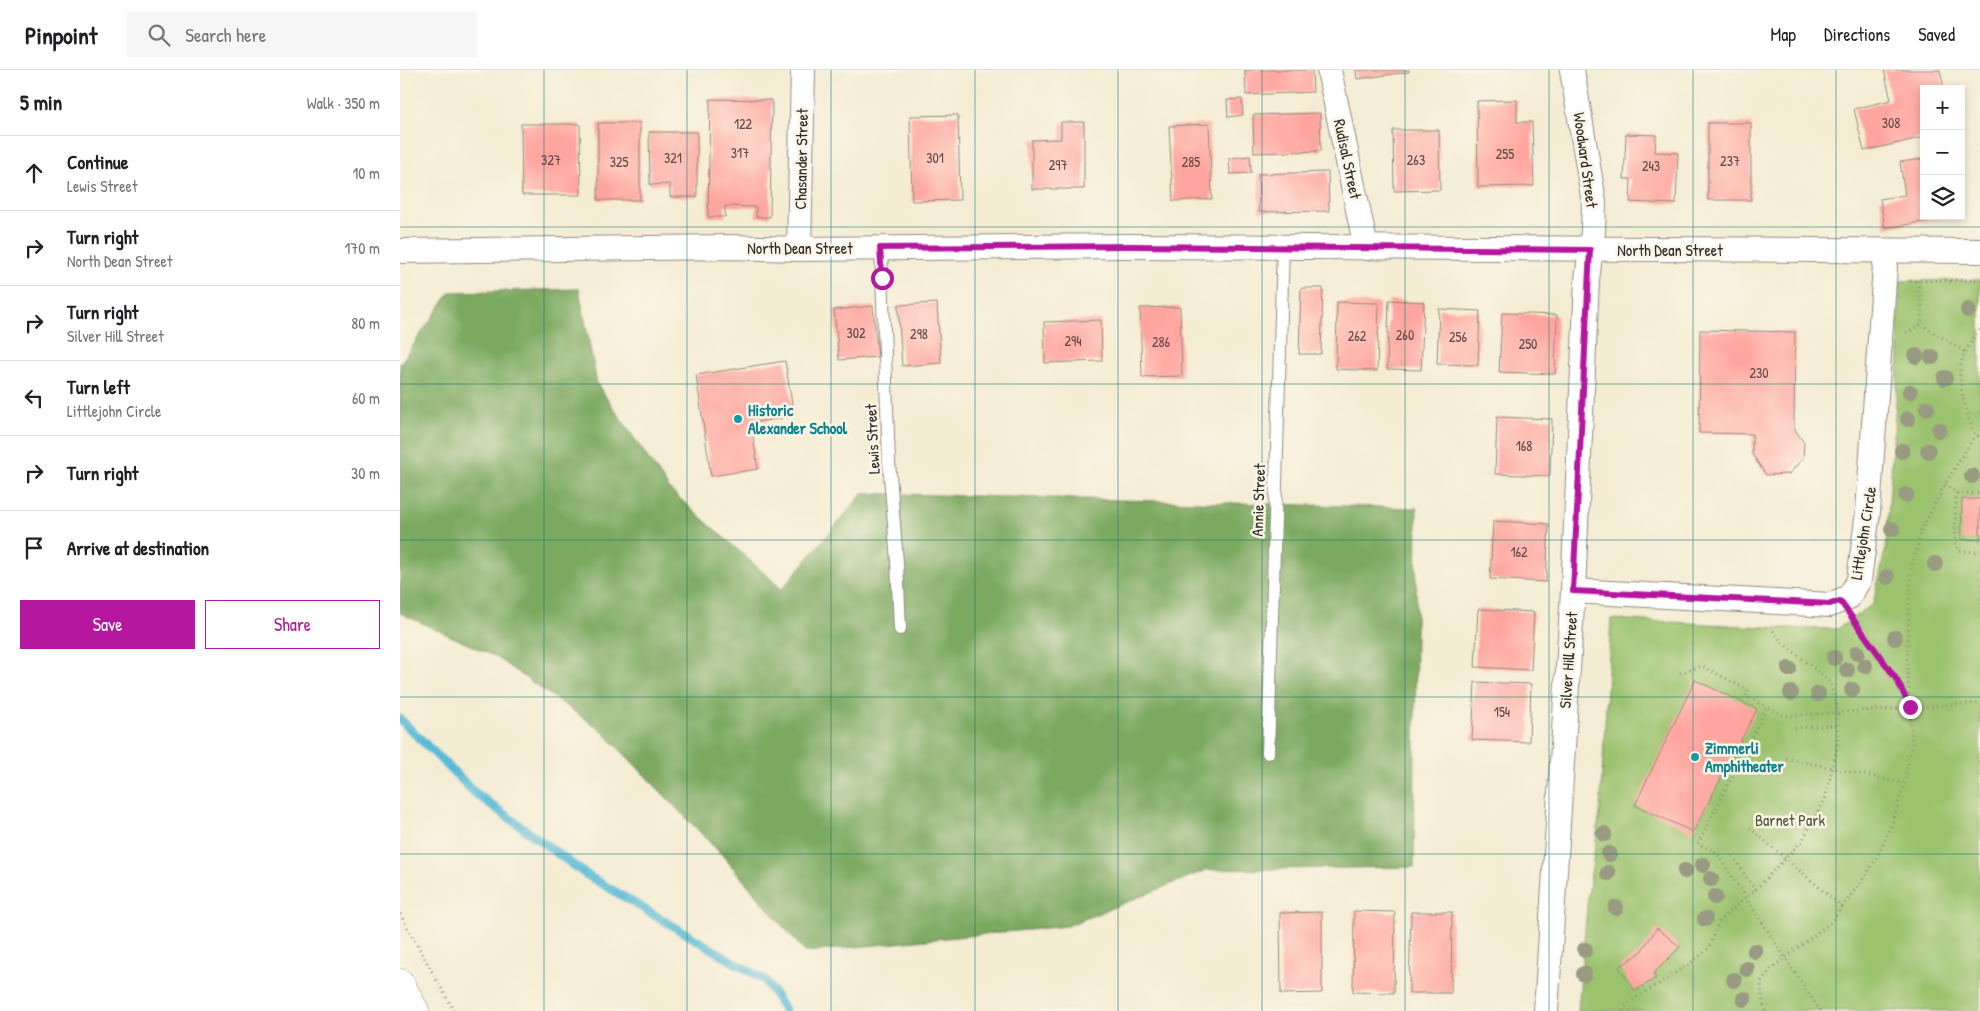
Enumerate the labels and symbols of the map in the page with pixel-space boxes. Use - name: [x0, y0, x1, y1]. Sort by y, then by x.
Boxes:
- street label: Chasander Street: [789, 108, 813, 210]
- street label: Woodward Street: [1568, 111, 1604, 210]
- house number: 308: [1882, 113, 1900, 132]
- house number: 122: [734, 114, 753, 133]
- street label: Rudisal Street: [1329, 117, 1367, 201]
- house number: 317: [731, 143, 749, 162]
- house number: 255: [1496, 144, 1514, 163]
- house number: 321: [664, 148, 682, 167]
- house number: 301: [926, 148, 944, 167]
- house number: 327: [541, 150, 561, 169]
- house number: 263: [1407, 150, 1425, 169]
- house number: 237: [1720, 151, 1740, 170]
- house number: 325: [610, 152, 628, 171]
- house number: 285: [1182, 152, 1200, 171]
- house number: 297: [1049, 155, 1067, 174]
- house number: 243: [1642, 156, 1660, 175]
- street label: North Dean Street: [747, 237, 853, 259]
- street label: North Dean Street: [1617, 239, 1723, 261]
- route start: [871, 267, 894, 290]
- house number: 302: [846, 323, 866, 342]
- house number: 298: [910, 324, 928, 343]
- house number: 260: [1396, 325, 1414, 344]
- house number: 262: [1348, 326, 1367, 345]
- house number: 256: [1449, 327, 1467, 346]
- house number: 294: [1065, 331, 1081, 350]
- house number: 286: [1152, 332, 1171, 351]
- house number: 250: [1519, 334, 1537, 353]
- house number: 230: [1749, 363, 1769, 382]
- place label: Historic Alexander School: [748, 399, 848, 439]
- street label: Lewis Street: [859, 403, 885, 475]
- marker: Historic Alexander School: [732, 413, 744, 425]
- house number: 168: [1516, 436, 1532, 455]
- street label: Annie Street: [1246, 463, 1270, 537]
- street label: Littlejohn Circle: [1845, 484, 1881, 581]
- house number: 162: [1510, 542, 1528, 561]
- street label: Silver Hill Street: [1554, 611, 1582, 709]
- route end: [1899, 696, 1922, 719]
- house number: 154: [1494, 702, 1510, 721]
- place label: Zimmerli Amphitheater: [1705, 737, 1785, 778]
- marker: Zimmerli Amphitheater: [1689, 751, 1701, 763]
- park label: Barnet Park: [1755, 809, 1825, 831]

